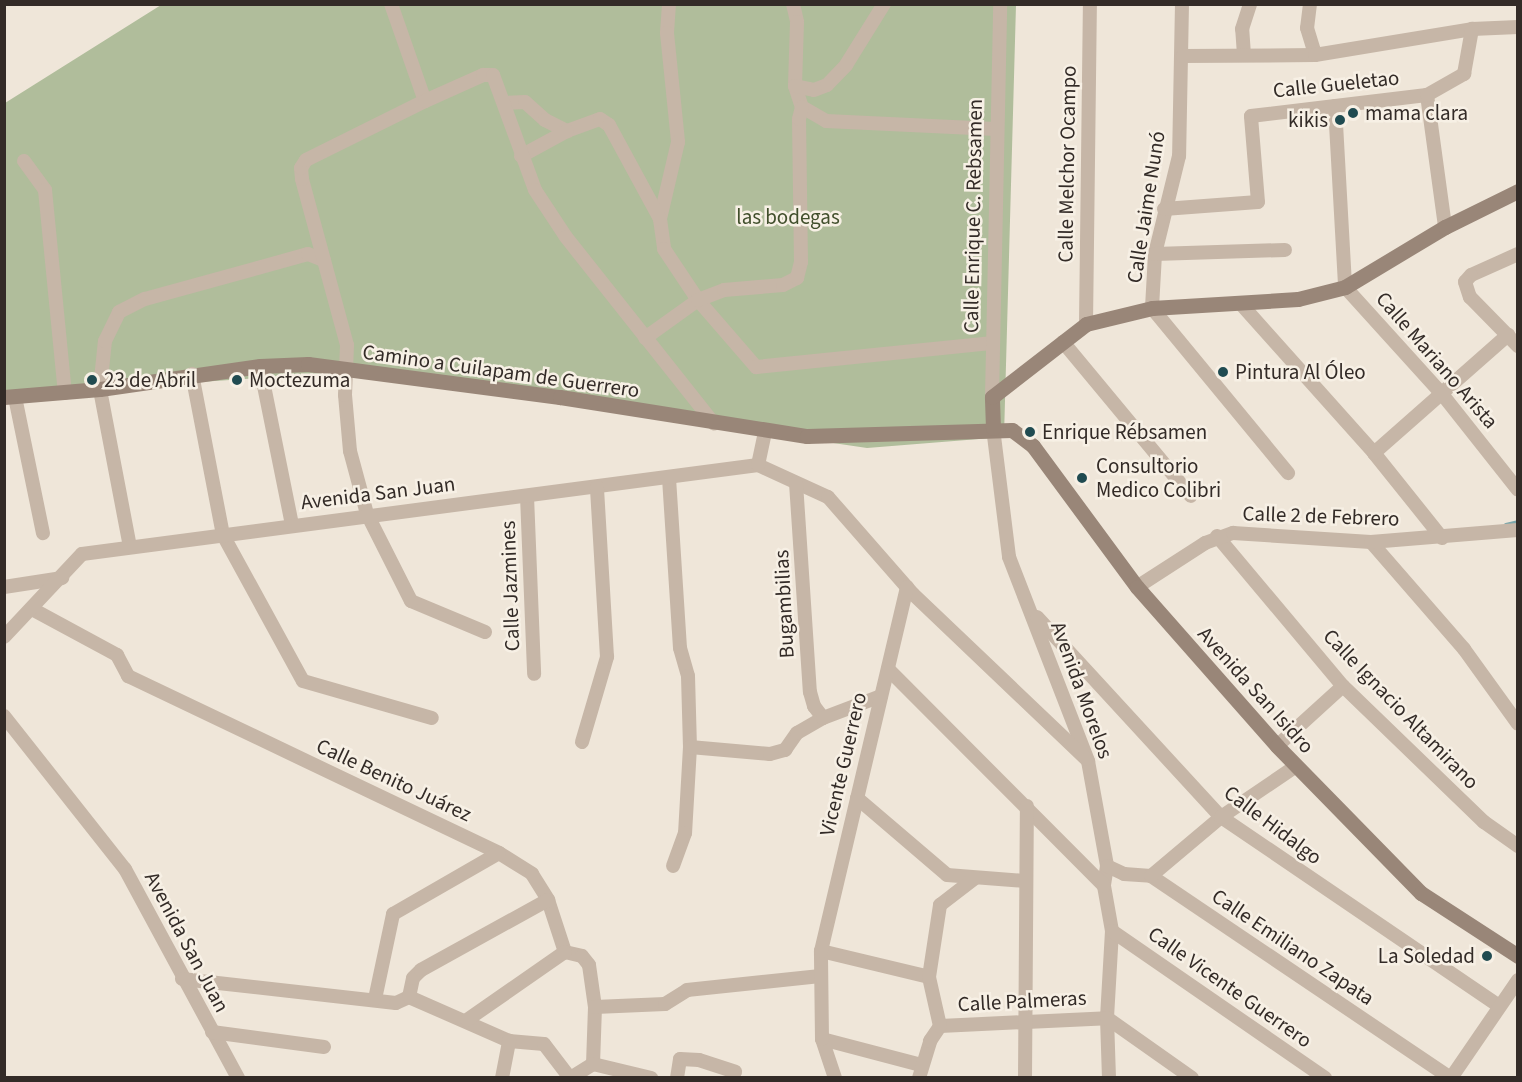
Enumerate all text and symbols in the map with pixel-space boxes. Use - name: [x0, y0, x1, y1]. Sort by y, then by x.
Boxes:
- street label: Calle Melchor Ocampo: [1053, 65, 1081, 263]
- street label: Calle Gueletao: [1272, 65, 1400, 103]
- street label: Calle Enrique C. Rebsamen: [958, 99, 988, 333]
- place label: mama clara: [1365, 100, 1468, 126]
- marker: mama clara: [1346, 106, 1360, 120]
- place label: kikis: [1288, 107, 1328, 133]
- marker: kikis: [1333, 113, 1347, 127]
- street label: Calle Jaime Nunó: [1122, 129, 1170, 285]
- park label: las bodegas: [736, 204, 840, 230]
- street label: Calle Mariano Arista: [1371, 286, 1503, 434]
- street label: Camino a Cuilapam de Guerrero: [361, 339, 641, 403]
- place label: Pintura Al Óleo: [1235, 359, 1366, 385]
- marker: Pintura Al Óleo: [1216, 365, 1230, 379]
- place label: 23 de Abril: [104, 367, 196, 393]
- place label: Moctezuma: [249, 367, 350, 393]
- marker: 23 de Abril: [85, 373, 99, 387]
- marker: Moctezuma: [230, 373, 244, 387]
- place label: Enrique Rébsamen: [1042, 419, 1207, 445]
- marker: Enrique Rébsamen: [1023, 425, 1037, 439]
- place label: Consultorio Medico Colibri: [1096, 453, 1221, 503]
- marker: Consultorio Medico Colibri: [1073, 469, 1091, 487]
- street label: Avenida San Juan: [299, 471, 457, 515]
- street label: Calle 2 de Febrero: [1242, 501, 1400, 531]
- street label: Calle Jazmines: [495, 520, 525, 652]
- street label: Bugambilias: [769, 549, 799, 659]
- street label: Avenida Morelos: [1046, 618, 1118, 762]
- street label: Avenida San Isidro: [1193, 622, 1319, 758]
- street label: Calle Ignacio Altamirano: [1318, 624, 1484, 794]
- street label: Vicente Guerrero: [814, 690, 872, 838]
- street label: Calle Benito Juárez: [312, 733, 476, 827]
- street label: Calle Hidalgo: [1219, 780, 1327, 870]
- street label: Avenida San Juan: [139, 867, 235, 1017]
- street label: Calle Emiliano Zapata: [1207, 883, 1379, 1011]
- street label: Calle Vicente Guerrero: [1143, 921, 1317, 1053]
- place label: La Soledad: [1378, 943, 1475, 969]
- marker: La Soledad: [1480, 949, 1494, 963]
- street label: Calle Palmeras: [957, 985, 1087, 1017]

